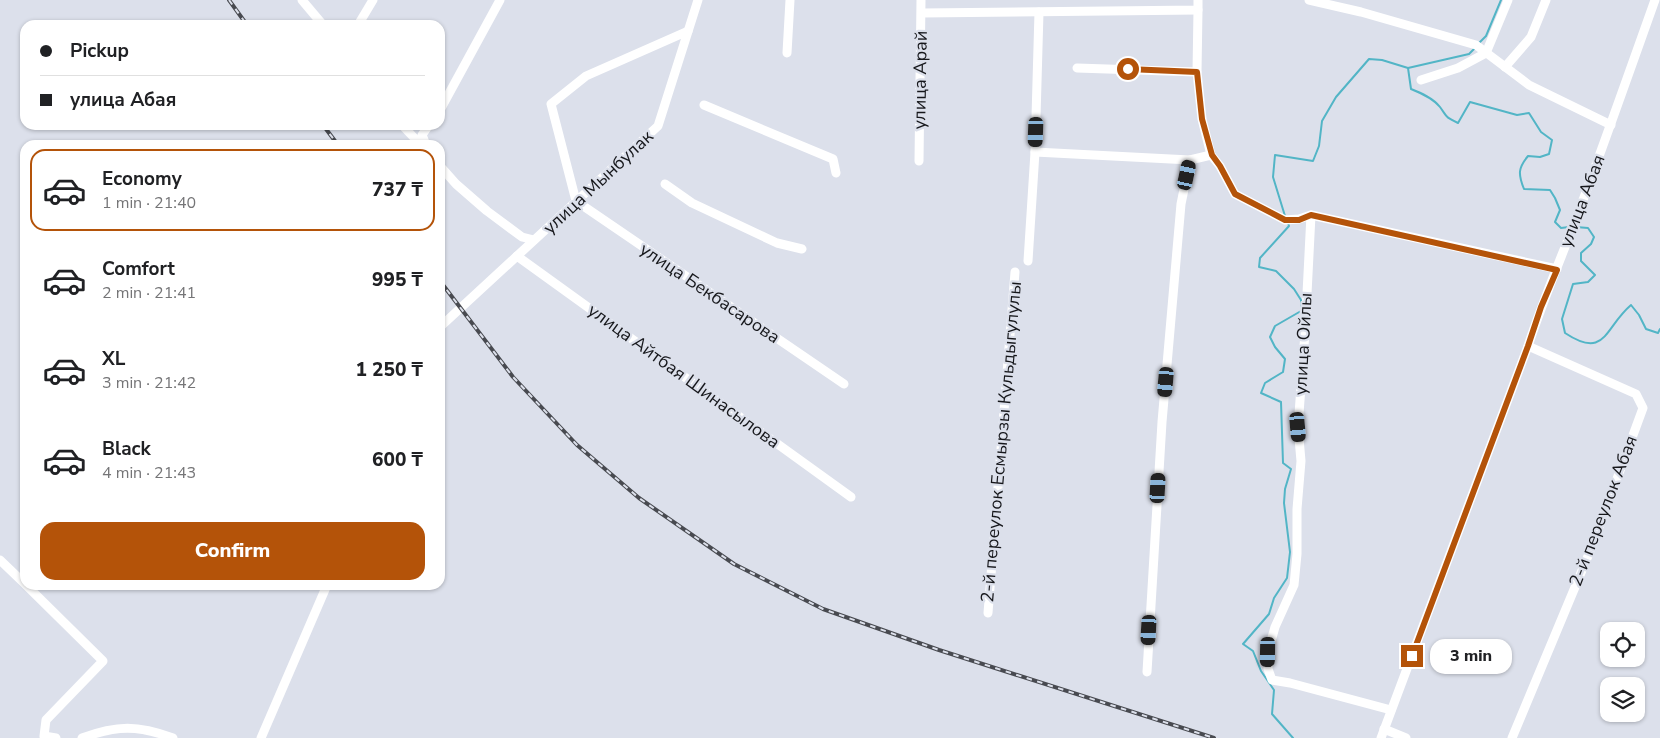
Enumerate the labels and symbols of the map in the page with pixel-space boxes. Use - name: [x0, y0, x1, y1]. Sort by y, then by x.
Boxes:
- street label: улица Арай: [907, 30, 933, 130]
- route start: [1117, 58, 1139, 80]
- car: [1027, 117, 1044, 147]
- street label: улица Мынбулак: [538, 124, 659, 239]
- street label: улица Абая: [1553, 151, 1611, 251]
- car: [1176, 159, 1197, 191]
- street label: улица Бекбасарова: [635, 237, 785, 349]
- street label: 2-й переулок Есмырзы Кульдыгулулы: [975, 280, 1027, 604]
- street label: улица Ойлы: [1288, 292, 1318, 396]
- street label: улица Айтбая Шинасылова: [583, 298, 785, 454]
- car: [1157, 366, 1174, 398]
- car: [1289, 411, 1306, 443]
- street label: 2-й переулок Абая: [1563, 432, 1643, 590]
- car: [1149, 473, 1166, 503]
- car: [1140, 615, 1157, 645]
- car: [1260, 637, 1275, 667]
- callout: 3 min: [1430, 638, 1512, 674]
- route end: [1401, 645, 1423, 667]

